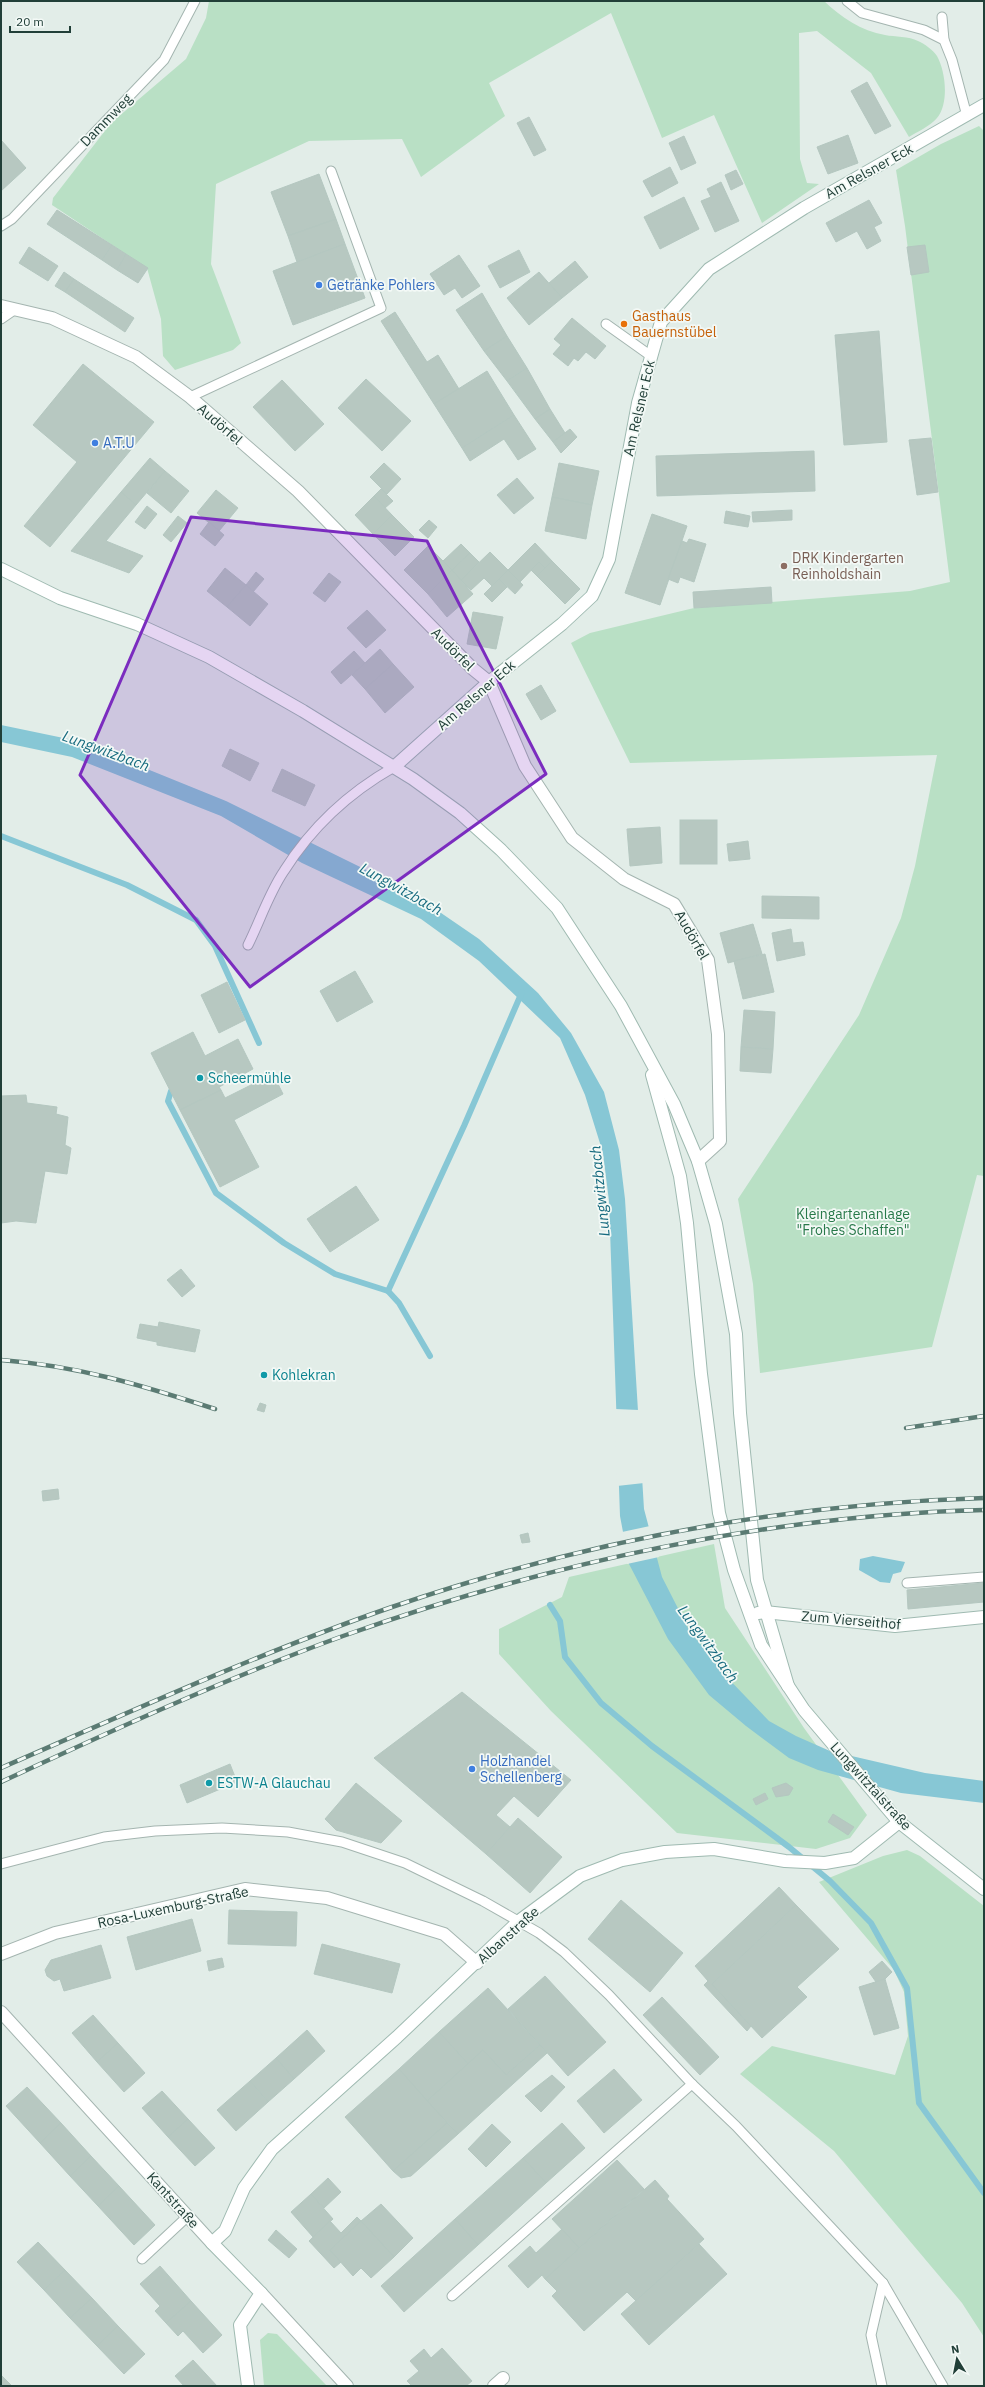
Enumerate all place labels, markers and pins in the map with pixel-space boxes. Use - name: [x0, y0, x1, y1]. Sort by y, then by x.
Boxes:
- place label: Getränke Pohlers: [327, 276, 436, 294]
- marker: Getränke Pohlers: [314, 280, 324, 290]
- place label: Gasthaus Bauernstübel: [632, 307, 717, 341]
- marker: Gasthaus Bauernstübel: [619, 319, 629, 329]
- place label: A.T.U: [103, 434, 135, 452]
- marker: A.T.U: [90, 438, 100, 448]
- place label: DRK Kindergarten Reinholdshain: [792, 549, 904, 583]
- marker: DRK Kindergarten Reinholdshain: [779, 561, 789, 571]
- place label: Scheermühle: [208, 1069, 292, 1087]
- marker: Scheermühle: [195, 1073, 205, 1083]
- place label: Kohlekran: [272, 1366, 336, 1384]
- marker: Kohlekran: [259, 1370, 269, 1380]
- place label: Holzhandel Schellenberg: [480, 1752, 563, 1786]
- marker: Holzhandel Schellenberg: [467, 1764, 477, 1774]
- place label: ESTW-A Glauchau: [217, 1774, 331, 1792]
- marker: ESTW-A Glauchau: [204, 1778, 214, 1788]

